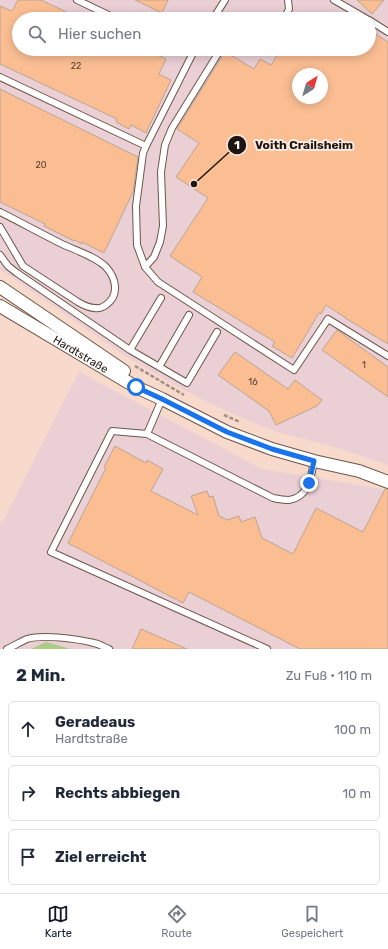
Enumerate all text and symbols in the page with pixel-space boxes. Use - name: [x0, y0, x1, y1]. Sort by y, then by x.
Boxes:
- search box: [12, 12, 376, 56]
- icon: search: [26, 23, 48, 45]
- text: Hier suchen: [58, 25, 141, 43]
- house number: 22: [71, 61, 81, 71]
- north arrow: [292, 68, 328, 104]
- callout: Voith Crailsheim: [227, 133, 361, 157]
- text: 1: [234, 138, 240, 152]
- text: Voith Crailsheim: [255, 138, 353, 152]
- house number: 20: [36, 160, 47, 170]
- street label: Hardtstraße: [51, 333, 110, 376]
- house number: 1: [362, 360, 366, 370]
- house number: 16: [248, 377, 258, 387]
- route start: [127, 378, 145, 396]
- route end: [300, 474, 318, 492]
- text: 2 Min.: [16, 665, 65, 685]
- text: Zu Fuß · 110 m: [286, 668, 372, 683]
- text: Geradeaus: [55, 713, 135, 731]
- icon: ahead: [17, 718, 39, 740]
- text: 100 m: [334, 722, 371, 737]
- text: Hardtstraße: [55, 731, 128, 746]
- icon: right: [17, 782, 39, 804]
- text: Rechts abbiegen: [55, 784, 180, 802]
- text: 10 m: [342, 786, 371, 801]
- icon: arrive: [17, 846, 39, 868]
- text: Ziel erreicht: [55, 848, 147, 866]
- tab: Karte: [45, 903, 72, 940]
- tab: Route: [161, 903, 192, 940]
- tab: Gespeichert: [281, 903, 343, 940]

